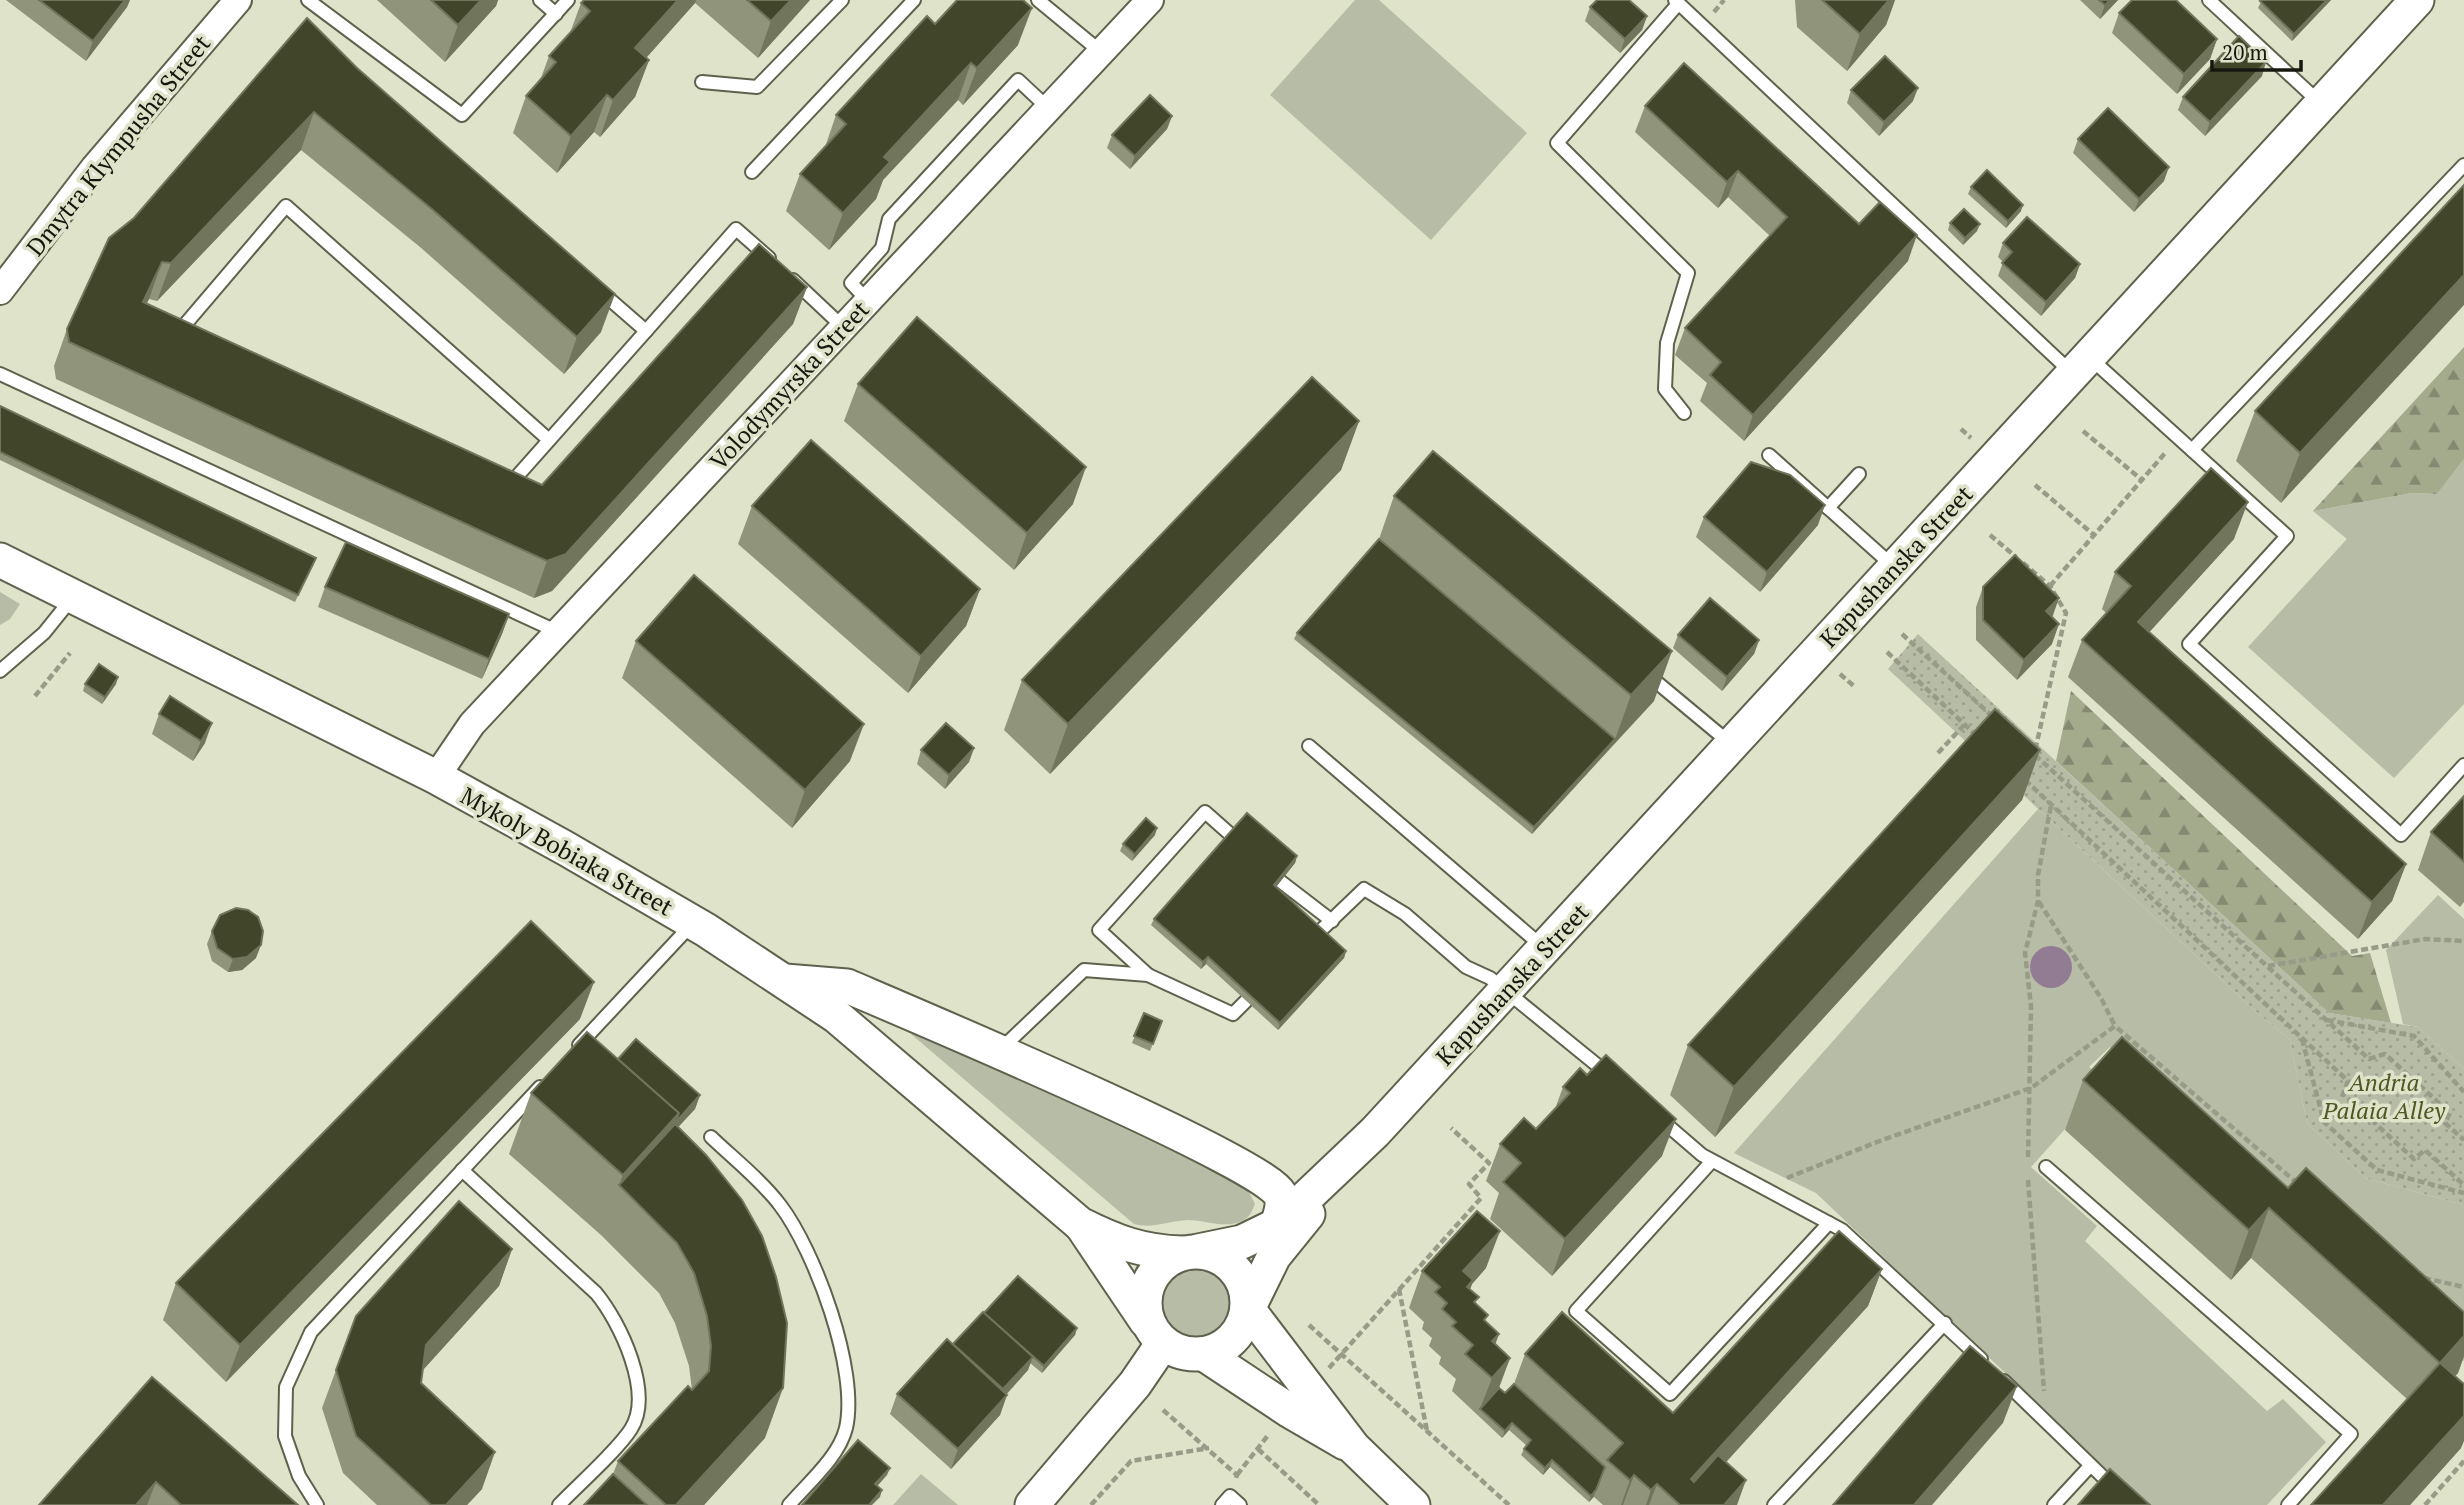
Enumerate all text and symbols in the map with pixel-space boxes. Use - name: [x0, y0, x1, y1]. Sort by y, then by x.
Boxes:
- street label: Dmytra Klympusha Street: [19, 28, 217, 262]
- scale bar: [2212, 28, 2301, 72]
- text: 20 m: [2222, 38, 2268, 66]
- street label: Volodymyrska Street: [702, 293, 876, 476]
- street label: Kapushanska Street: [1812, 478, 1980, 654]
- street label: Mykoly Bobiaka Street: [455, 779, 679, 923]
- street label: Kapushanska Street: [1428, 896, 1596, 1072]
- park label: Andria Palaia Alley: [2322, 1066, 2446, 1126]

